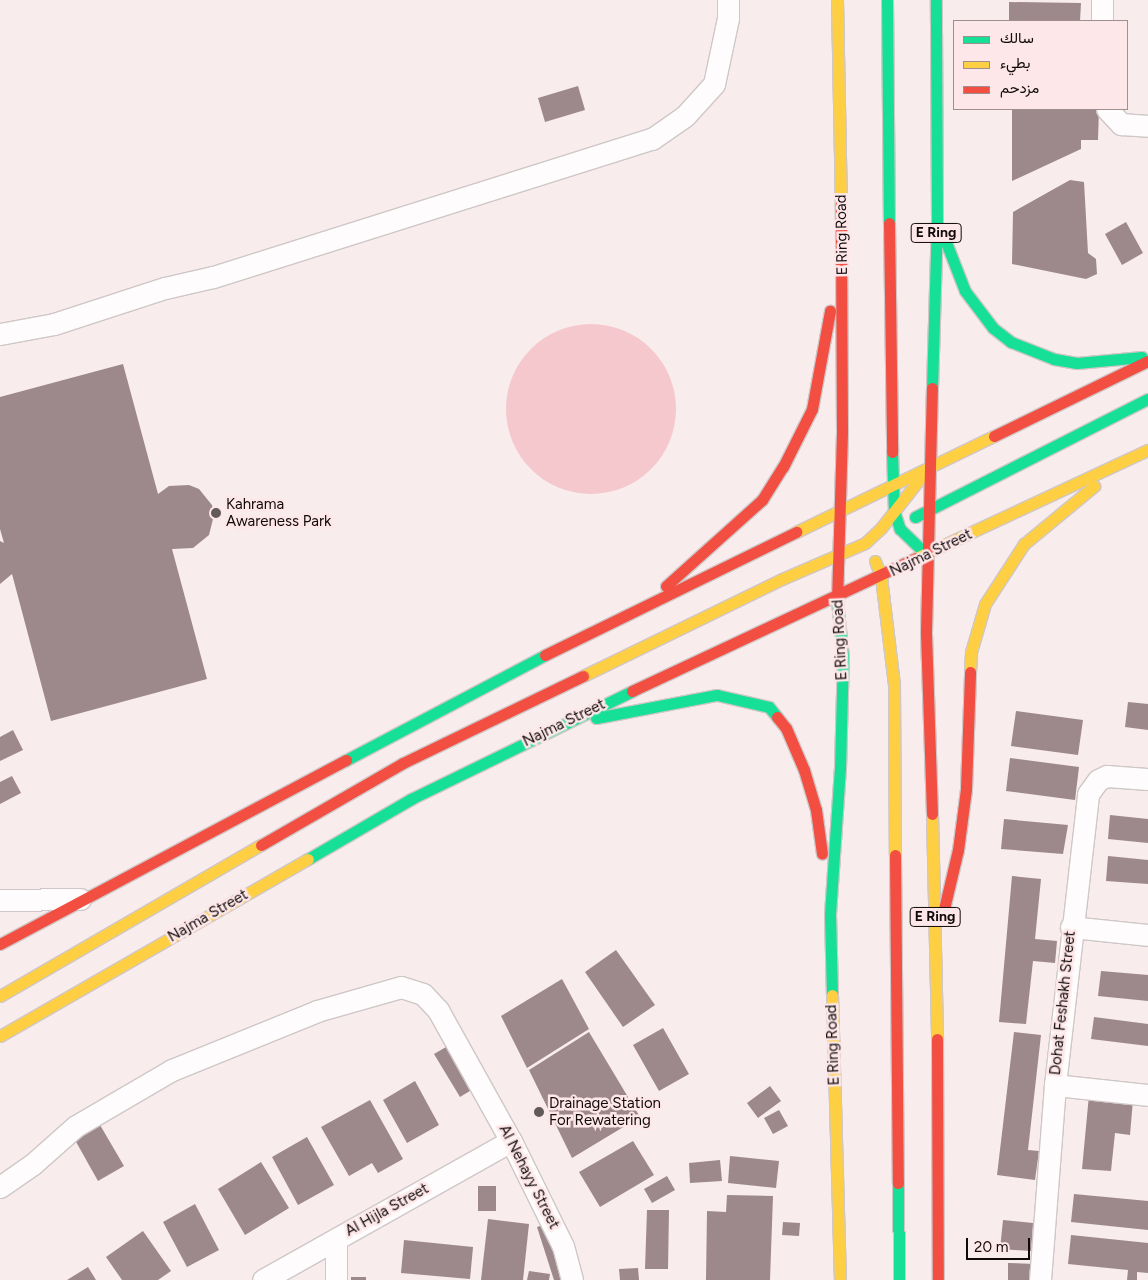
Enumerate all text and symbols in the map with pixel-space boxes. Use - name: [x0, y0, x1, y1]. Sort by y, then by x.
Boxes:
- legend: [953, 20, 1128, 110]
- text: سالك: [1000, 29, 1034, 47]
- text: بطيء: [1000, 54, 1030, 72]
- text: مزدحم: [1000, 79, 1039, 97]
- street label: E Ring Road: [832, 194, 852, 276]
- road number: E Ring: [910, 222, 962, 244]
- place label: Kahrama Awareness Park: [226, 495, 331, 530]
- marker: Kahrama Awareness Park: [210, 507, 222, 519]
- street label: Najma Street: [887, 525, 975, 581]
- street label: E Ring Road: [829, 599, 851, 681]
- street label: Najma Street: [520, 695, 608, 751]
- street label: Najma Street: [165, 886, 251, 946]
- road number: E Ring: [909, 906, 961, 929]
- street label: Dohat Feshakh Street: [1046, 930, 1080, 1076]
- street label: E Ring Road: [823, 1004, 843, 1086]
- place label: Drainage Station For Rewatering: [549, 1094, 661, 1129]
- marker: Drainage Station For Rewatering: [533, 1106, 545, 1118]
- street label: Al Nehayy Street: [495, 1122, 563, 1232]
- street label: Al Hijla Street: [342, 1180, 432, 1240]
- scale bar: [968, 1228, 1032, 1260]
- text: 20 m: [974, 1238, 1008, 1256]

